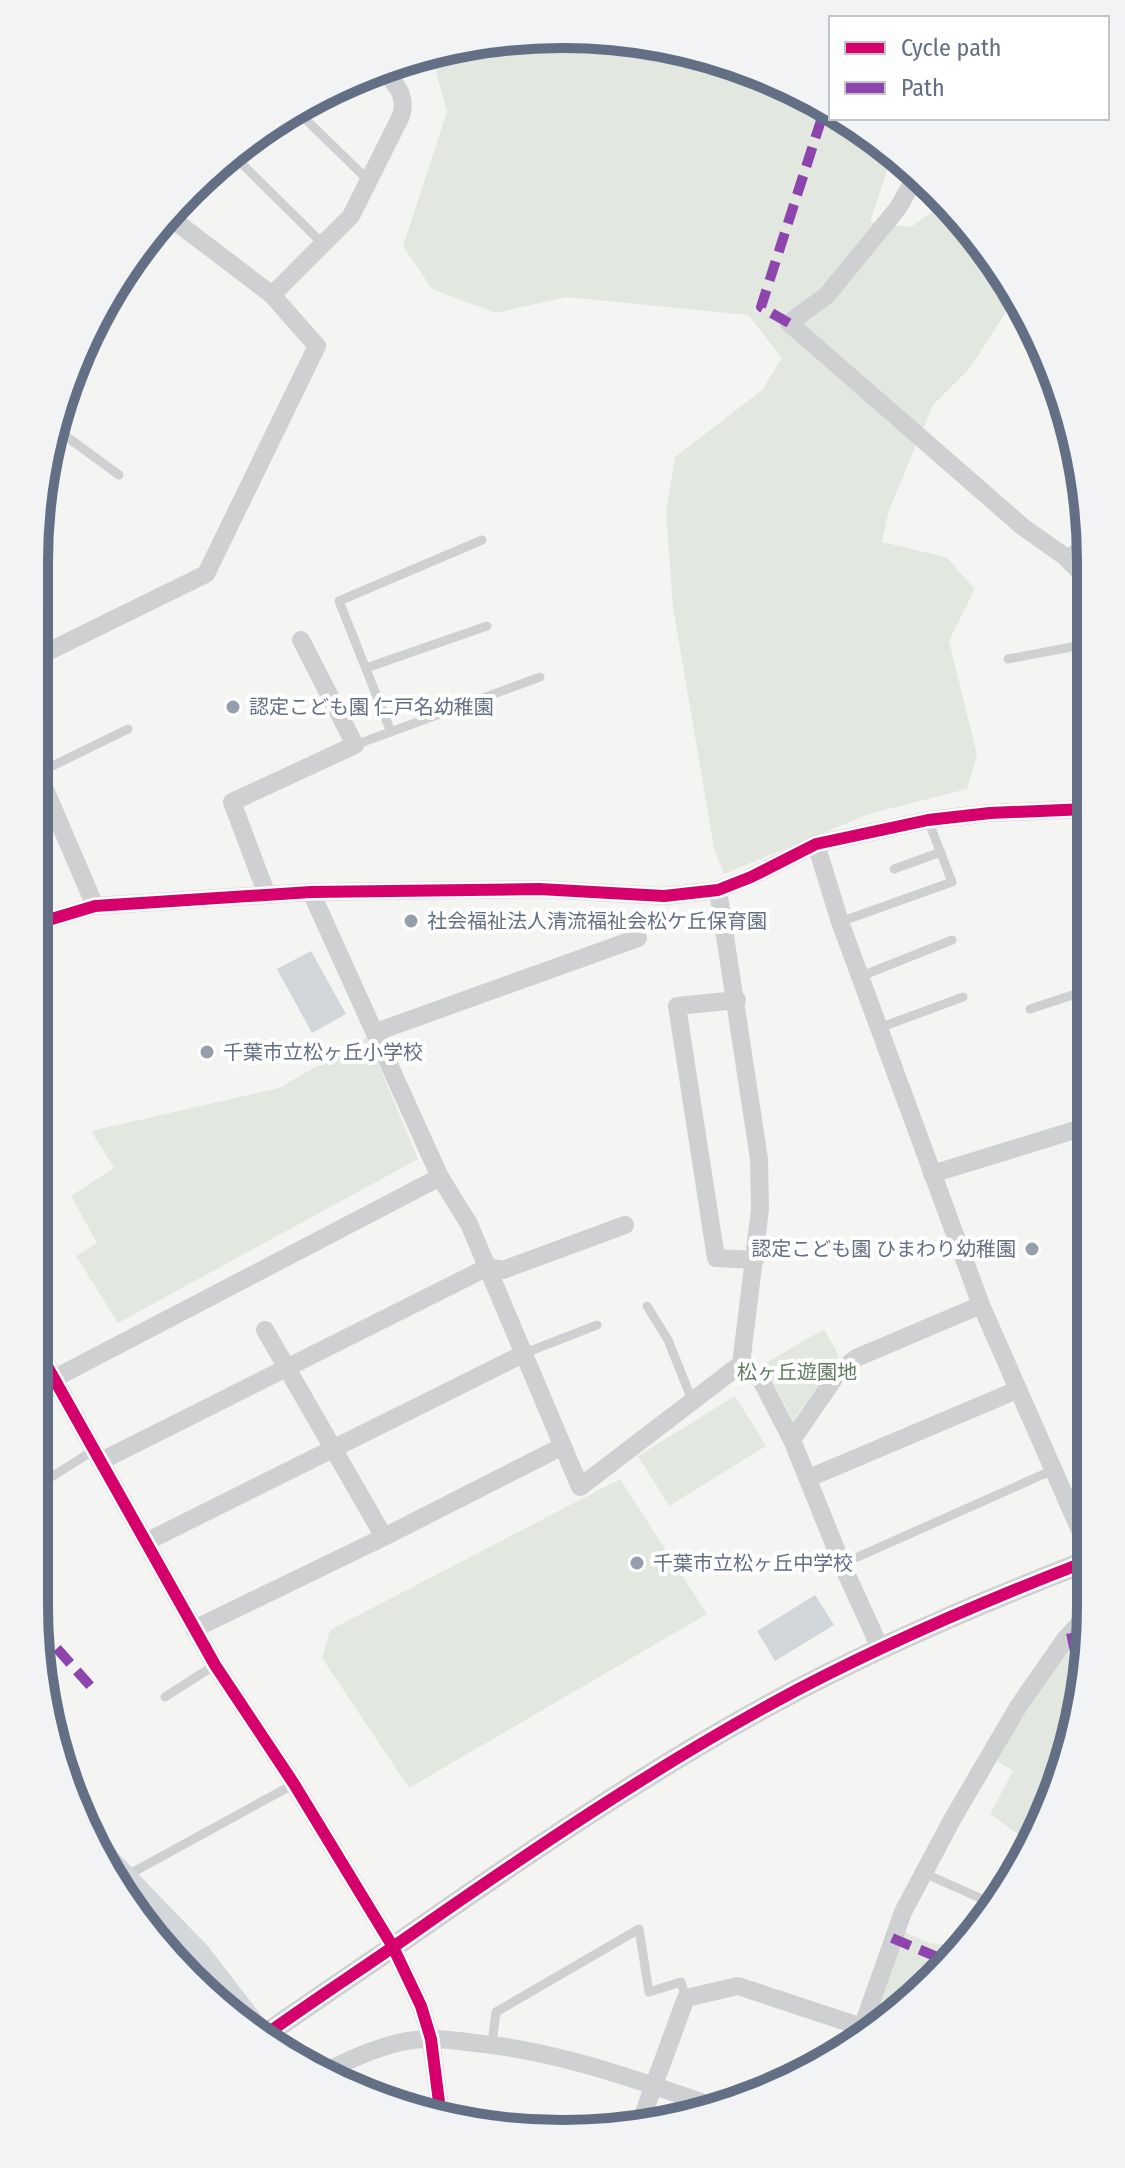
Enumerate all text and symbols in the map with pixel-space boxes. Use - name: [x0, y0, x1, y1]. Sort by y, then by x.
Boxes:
- legend: [829, 16, 1109, 120]
- text: Cycle path: [901, 34, 1001, 62]
- text: Path: [901, 74, 945, 102]
- place label: 認定こども園 仁戸名幼稚園: [249, 695, 494, 719]
- marker: 認定こども園 仁戸名幼稚園: [224, 698, 242, 716]
- place label: 社会福祉法人清流福祉会松ケ丘保育園: [427, 909, 767, 933]
- marker: 社会福祉法人清流福祉会松ケ丘保育園: [402, 912, 420, 930]
- place label: 千葉市立松ヶ丘小学校: [223, 1040, 423, 1064]
- marker: 千葉市立松ヶ丘小学校: [198, 1043, 216, 1061]
- place label: 認定こども園 ひまわり幼稚園: [751, 1237, 1016, 1261]
- marker: 認定こども園 ひまわり幼稚園: [1023, 1240, 1041, 1258]
- park label: 松ヶ丘遊園地: [737, 1360, 857, 1384]
- place label: 千葉市立松ヶ丘中学校: [653, 1551, 853, 1575]
- marker: 千葉市立松ヶ丘中学校: [628, 1554, 646, 1572]

